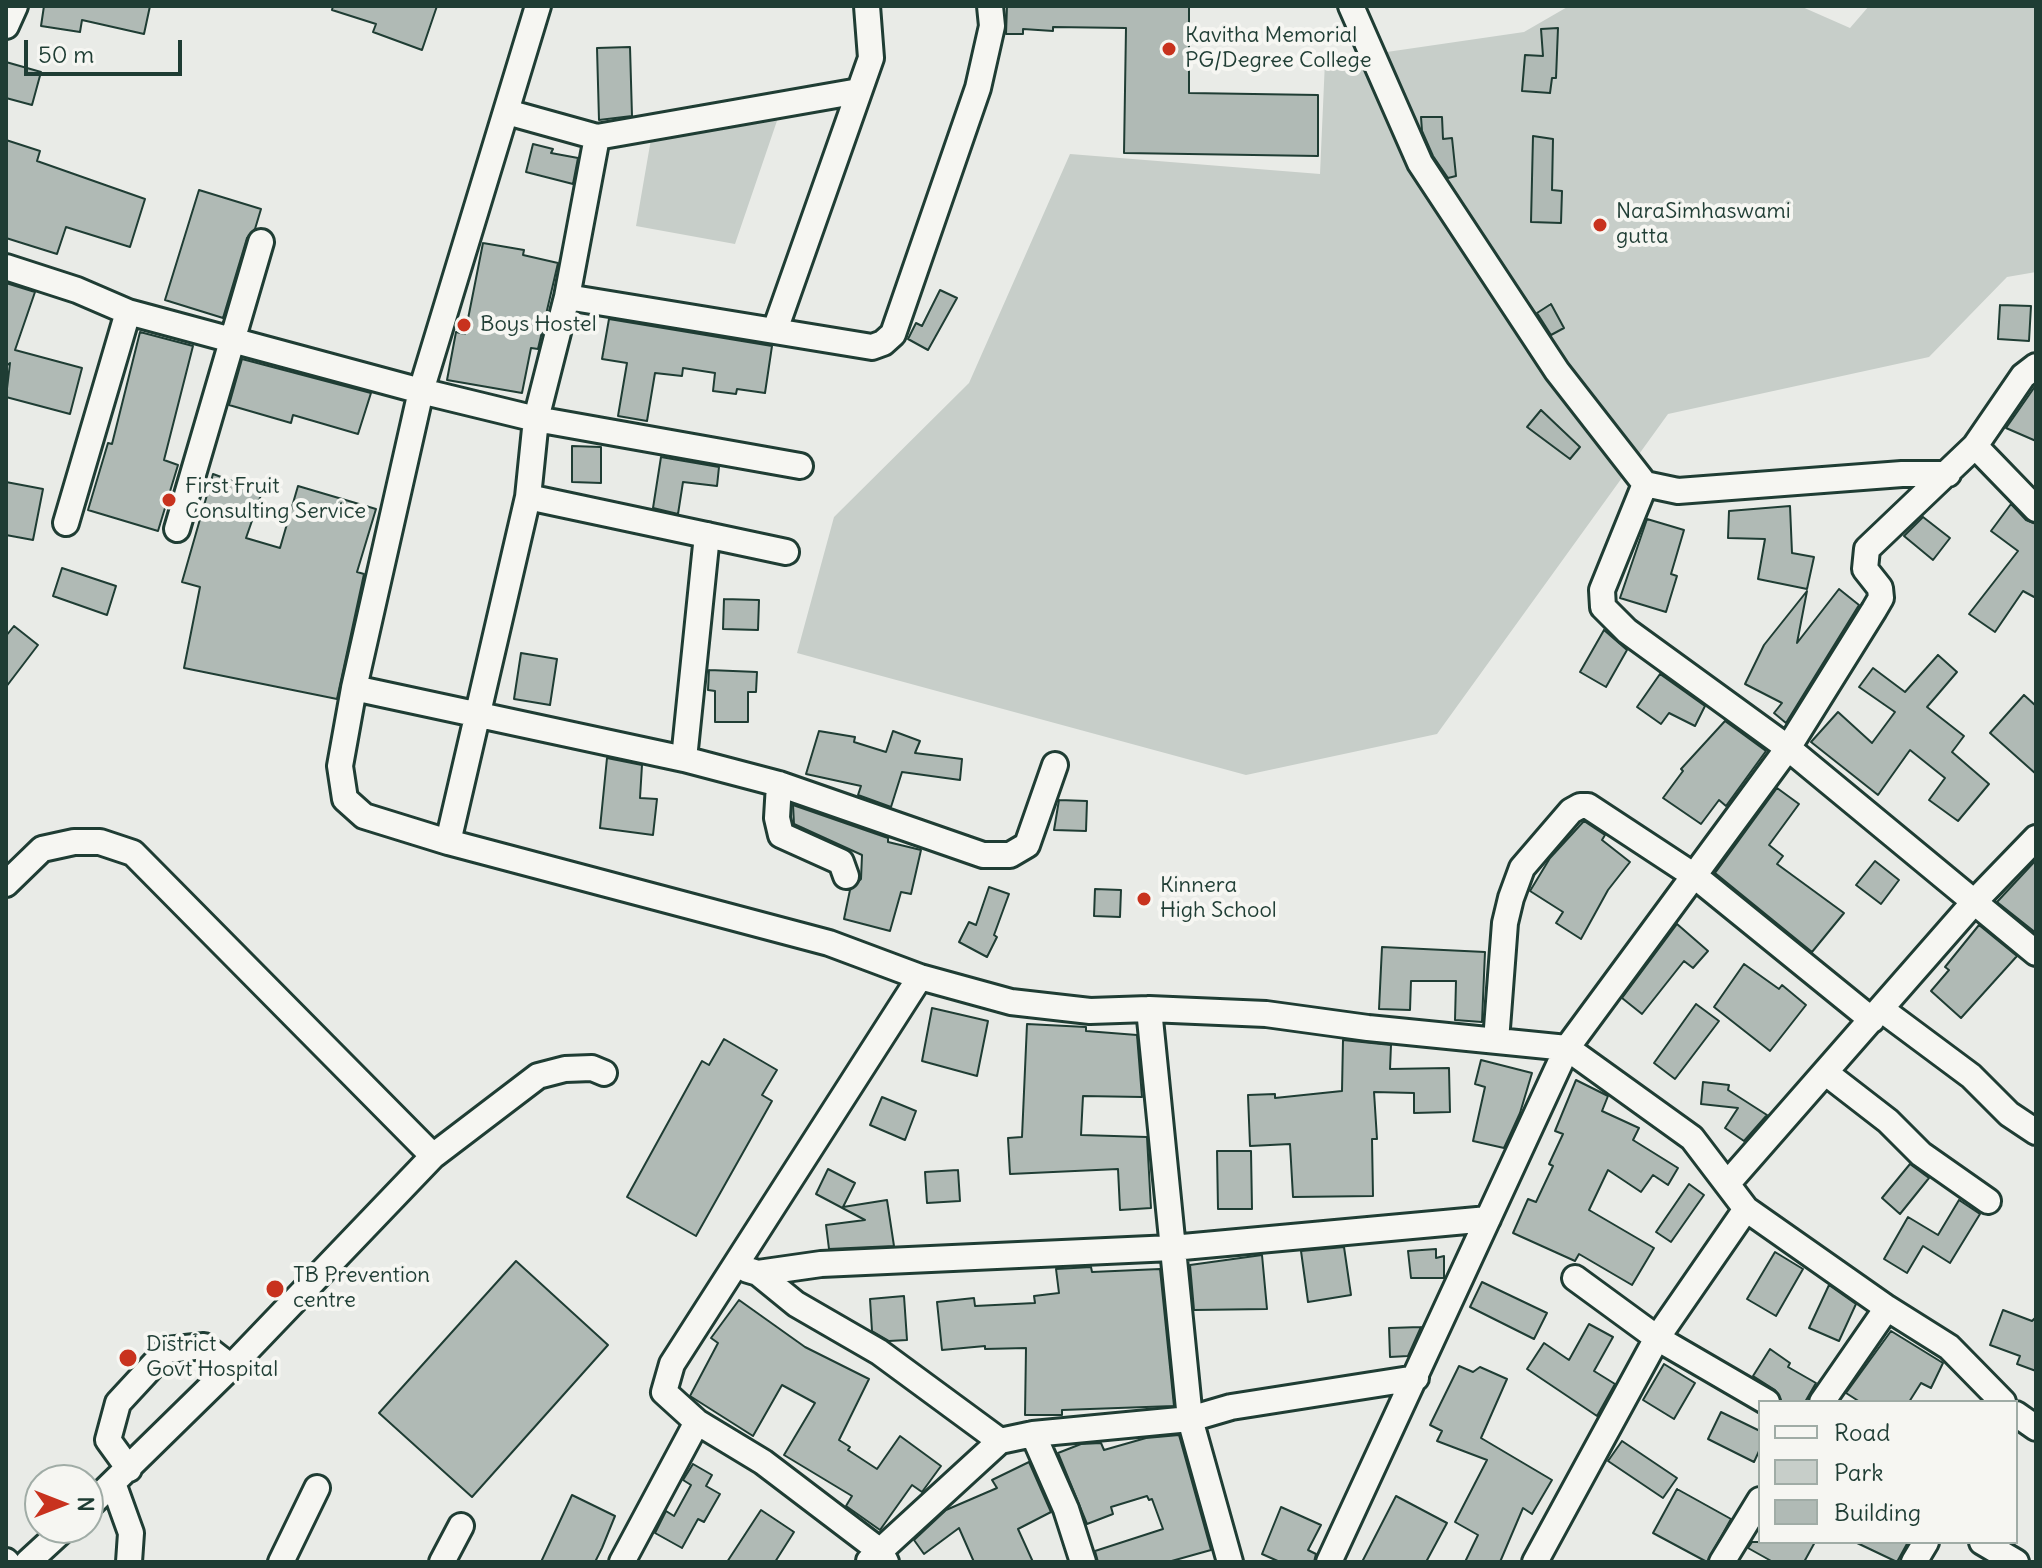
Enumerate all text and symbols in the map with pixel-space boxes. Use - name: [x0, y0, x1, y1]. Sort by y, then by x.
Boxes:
- place label: Kavitha Memorial PG/Degree College: [1185, 23, 1372, 74]
- scale bar: [28, 24, 186, 74]
- text: 50 m: [38, 39, 94, 69]
- marker: Kavitha Memorial PG/Degree College: [1160, 40, 1178, 58]
- place label: NaraSimhaswami gutta: [1616, 199, 1791, 250]
- marker: NaraSimhaswami gutta: [1591, 216, 1609, 234]
- place label: Boys Hostel: [480, 312, 597, 338]
- marker: Boys Hostel: [455, 316, 473, 334]
- place label: First Fruit Consulting Service: [185, 474, 366, 526]
- marker: First Fruit Consulting Service: [160, 491, 178, 509]
- place label: Kinnera High School: [1160, 873, 1277, 924]
- marker: Kinnera High School: [1135, 890, 1153, 908]
- place label: TB Prevention centre: [293, 1263, 430, 1314]
- marker: TB Prevention centre: [264, 1278, 286, 1300]
- place label: District Govt Hospital: [146, 1332, 278, 1384]
- marker: District Govt Hospital: [117, 1347, 139, 1369]
- legend: [1758, 1400, 2018, 1544]
- text: Road: [1834, 1417, 1890, 1447]
- text: Park: [1834, 1457, 1884, 1487]
- north arrow: [24, 1464, 104, 1544]
- text: N: [72, 1496, 100, 1512]
- text: Building: [1834, 1497, 1921, 1527]

